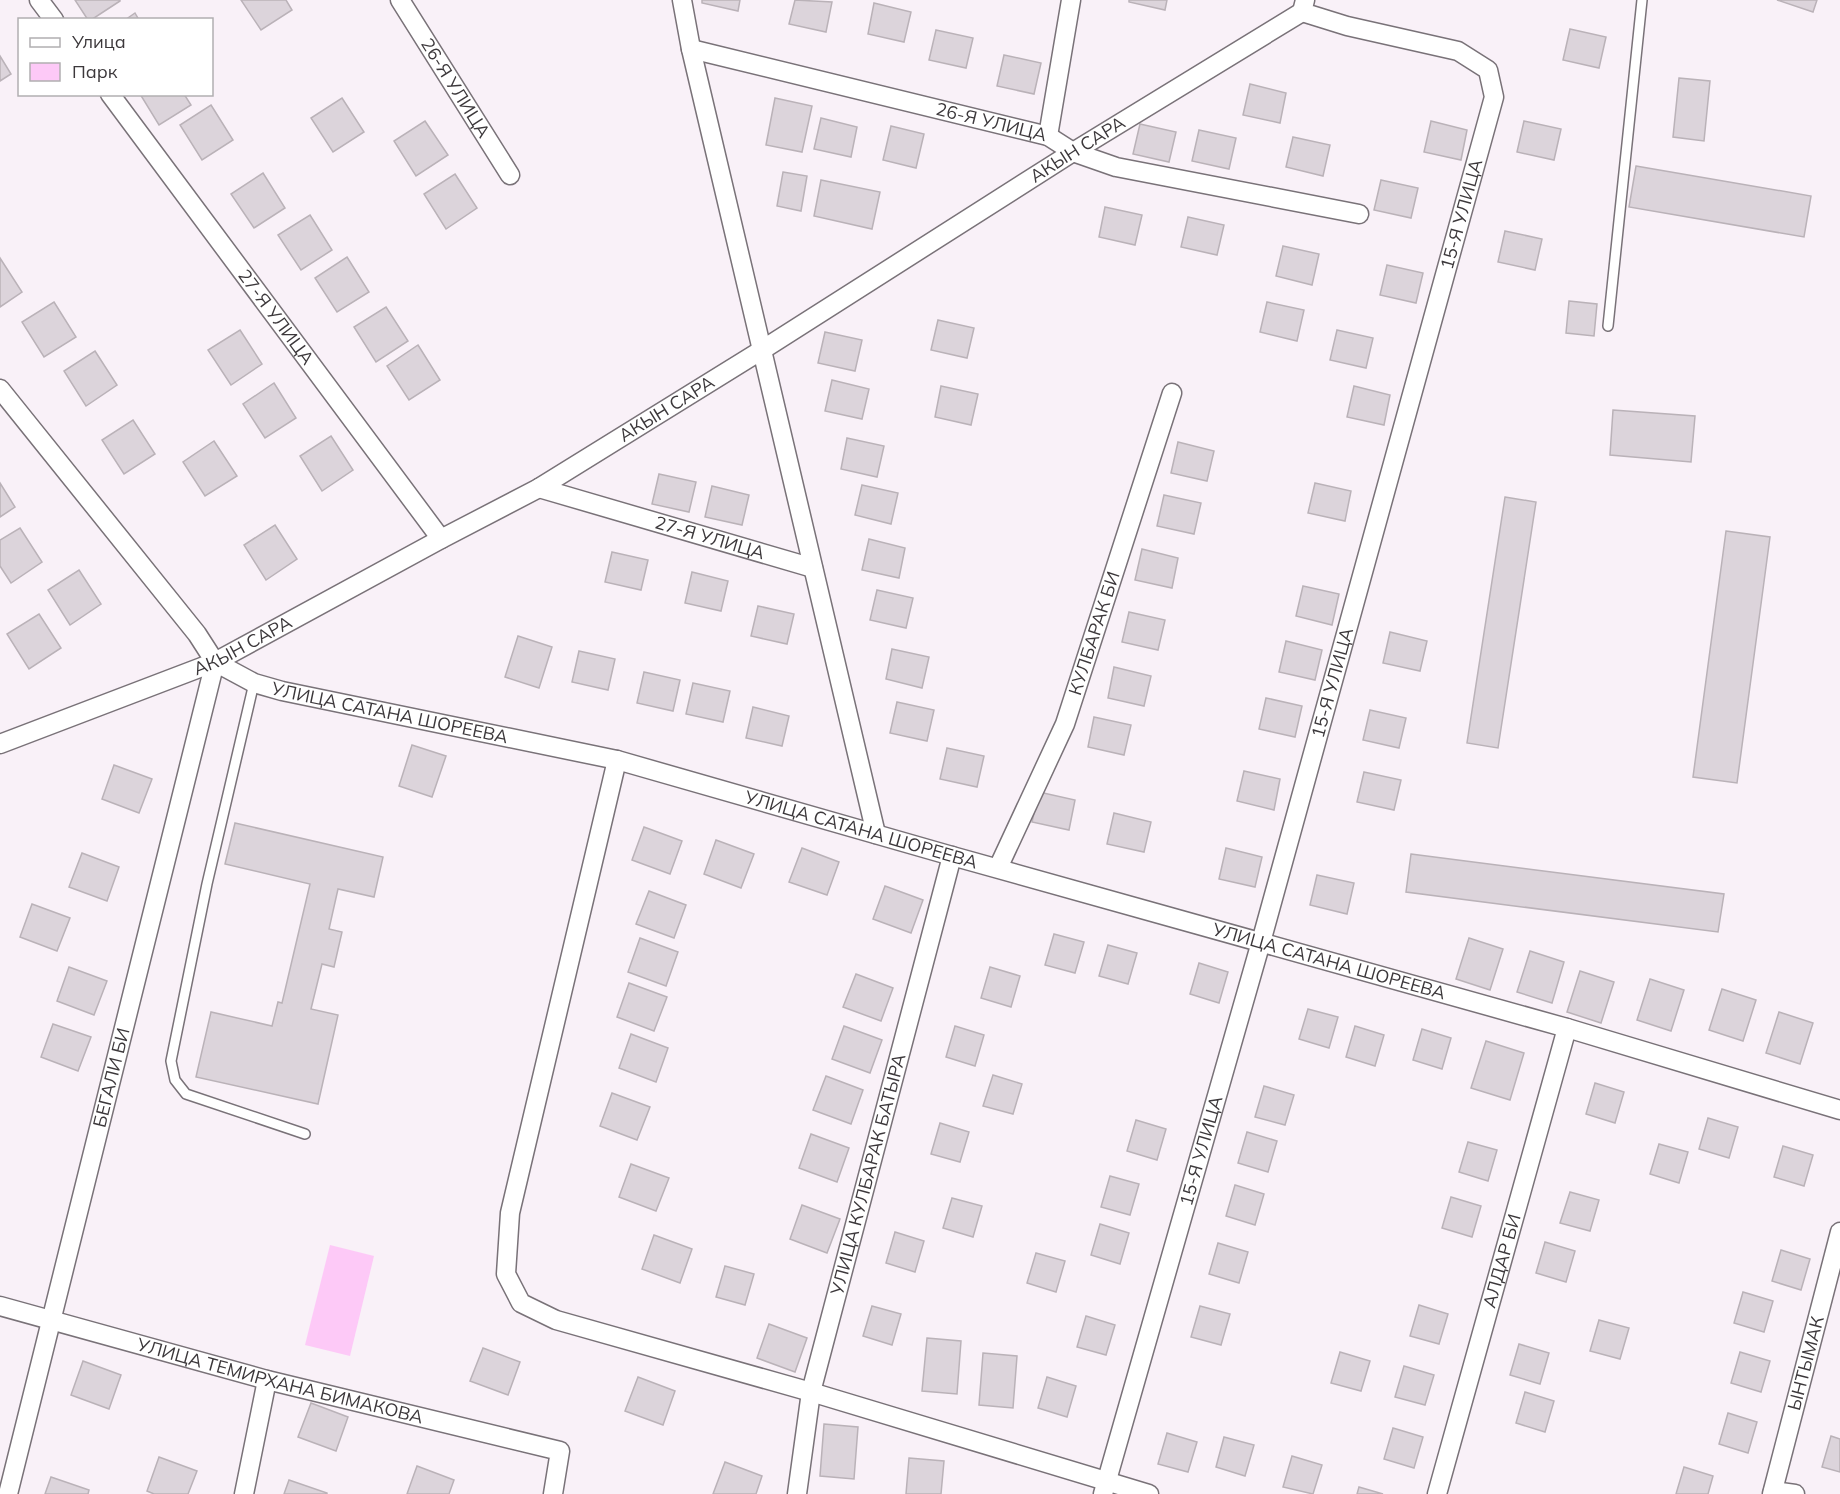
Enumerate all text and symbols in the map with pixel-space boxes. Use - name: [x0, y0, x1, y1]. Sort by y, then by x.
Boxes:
- legend: [18, 18, 213, 96]
- text: Улица: [71, 30, 126, 53]
- street label: 26-Я УЛИЦА: [416, 34, 496, 142]
- text: Парк: [72, 60, 118, 83]
- street label: 26-Я УЛИЦА: [934, 97, 1049, 146]
- street label: АКЫН САРА: [1025, 111, 1129, 188]
- street label: 15-Я УЛИЦА: [1435, 157, 1487, 272]
- street label: 27-Я УЛИЦА: [233, 264, 319, 369]
- street label: АКЫН САРА: [614, 370, 718, 447]
- street label: 27-Я УЛИЦА: [652, 510, 768, 564]
- street label: КУЛБАРАК БИ: [1063, 569, 1125, 698]
- street label: АКЫН САРА: [190, 610, 296, 680]
- street label: 15-Я УЛИЦА: [1306, 625, 1358, 740]
- street label: УЛИЦА САТАНА ШОРЕЕВА: [268, 676, 510, 748]
- street label: УЛИЦА САТАНА ШОРЕЕВА: [741, 785, 980, 874]
- street label: УЛИЦА САТАНА ШОРЕЕВА: [1209, 917, 1448, 1005]
- street label: БЕГАЛИ БИ: [88, 1025, 135, 1130]
- street label: УЛИЦА КУЛБАРАК БАТЫРА: [825, 1051, 911, 1298]
- street label: 15-Я УЛИЦА: [1174, 1093, 1227, 1208]
- street label: АЛДАР БИ: [1477, 1211, 1526, 1310]
- street label: ЫНТЫМАК: [1782, 1313, 1829, 1413]
- street label: УЛИЦА ТЕМИРХАНА БИМАКОВА: [134, 1332, 426, 1428]

